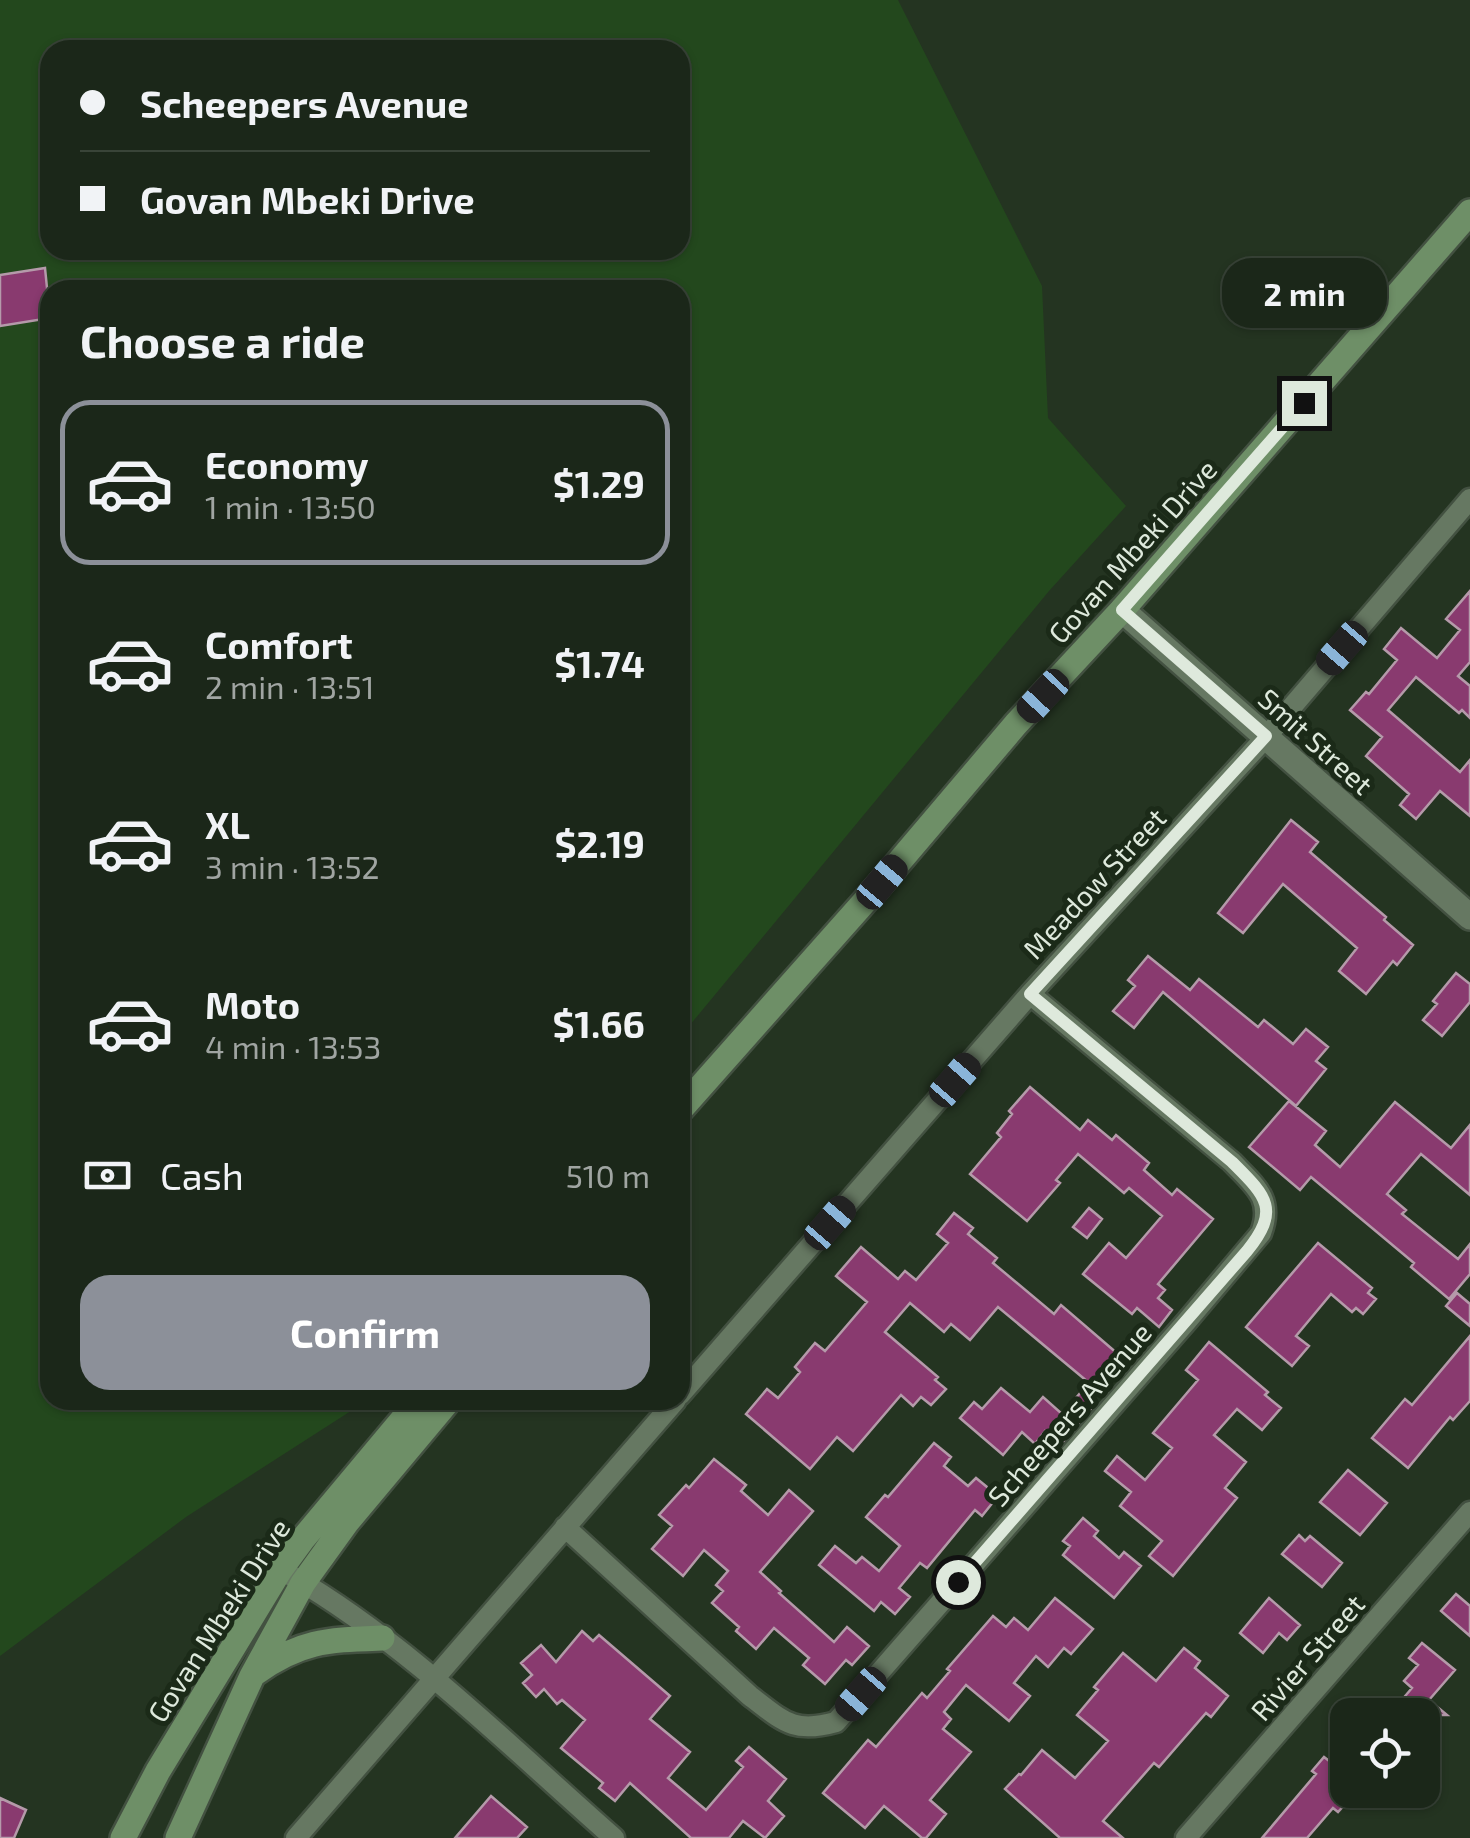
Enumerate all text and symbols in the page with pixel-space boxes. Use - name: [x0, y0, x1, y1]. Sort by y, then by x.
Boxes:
- text: Scheepers Avenue: [140, 80, 469, 126]
- text: Govan Mbeki Drive: [140, 176, 475, 222]
- callout: 2 min: [1222, 258, 1386, 328]
- text: 2 min: [1264, 274, 1345, 312]
- text: Choose a ride: [80, 313, 365, 367]
- route end: [1282, 381, 1327, 426]
- icon: car: [85, 438, 175, 528]
- text: Economy: [205, 441, 369, 487]
- street label: Govan Mbeki Drive: [1041, 452, 1223, 650]
- text: $1.29: [553, 460, 645, 506]
- text: 1 min · 13:50: [205, 487, 376, 525]
- car: [1311, 616, 1373, 680]
- icon: car: [85, 618, 175, 708]
- text: Comfort: [205, 621, 353, 667]
- text: $1.74: [554, 640, 645, 686]
- car: [1012, 664, 1074, 728]
- text: 2 min · 13:51: [205, 667, 374, 705]
- street label: Smit Street: [1252, 681, 1380, 801]
- icon: car: [85, 798, 175, 888]
- text: XL: [205, 801, 250, 847]
- street label: Meadow Street: [1016, 801, 1172, 965]
- text: $2.19: [554, 820, 645, 866]
- text: 3 min · 13:52: [205, 847, 380, 885]
- car: [851, 849, 913, 915]
- icon: car: [85, 978, 175, 1068]
- text: Moto: [205, 981, 300, 1027]
- text: $1.66: [552, 1000, 645, 1046]
- text: 4 min · 13:53: [205, 1027, 381, 1065]
- car: [924, 1048, 986, 1112]
- icon: cash: [80, 1148, 135, 1203]
- text: Cash: [160, 1152, 244, 1198]
- text: 510 m: [566, 1156, 650, 1194]
- car: [799, 1191, 861, 1255]
- button: Confirm: [80, 1275, 650, 1390]
- street label: Scheepers Avenue: [980, 1315, 1158, 1513]
- street label: Govan Mbeki Drive: [140, 1512, 296, 1728]
- route start: [936, 1560, 981, 1605]
- street label: Rivier Street: [1243, 1587, 1371, 1727]
- car: [830, 1662, 892, 1726]
- map controls: [1330, 1698, 1440, 1808]
- button: locate: [1330, 1698, 1440, 1808]

